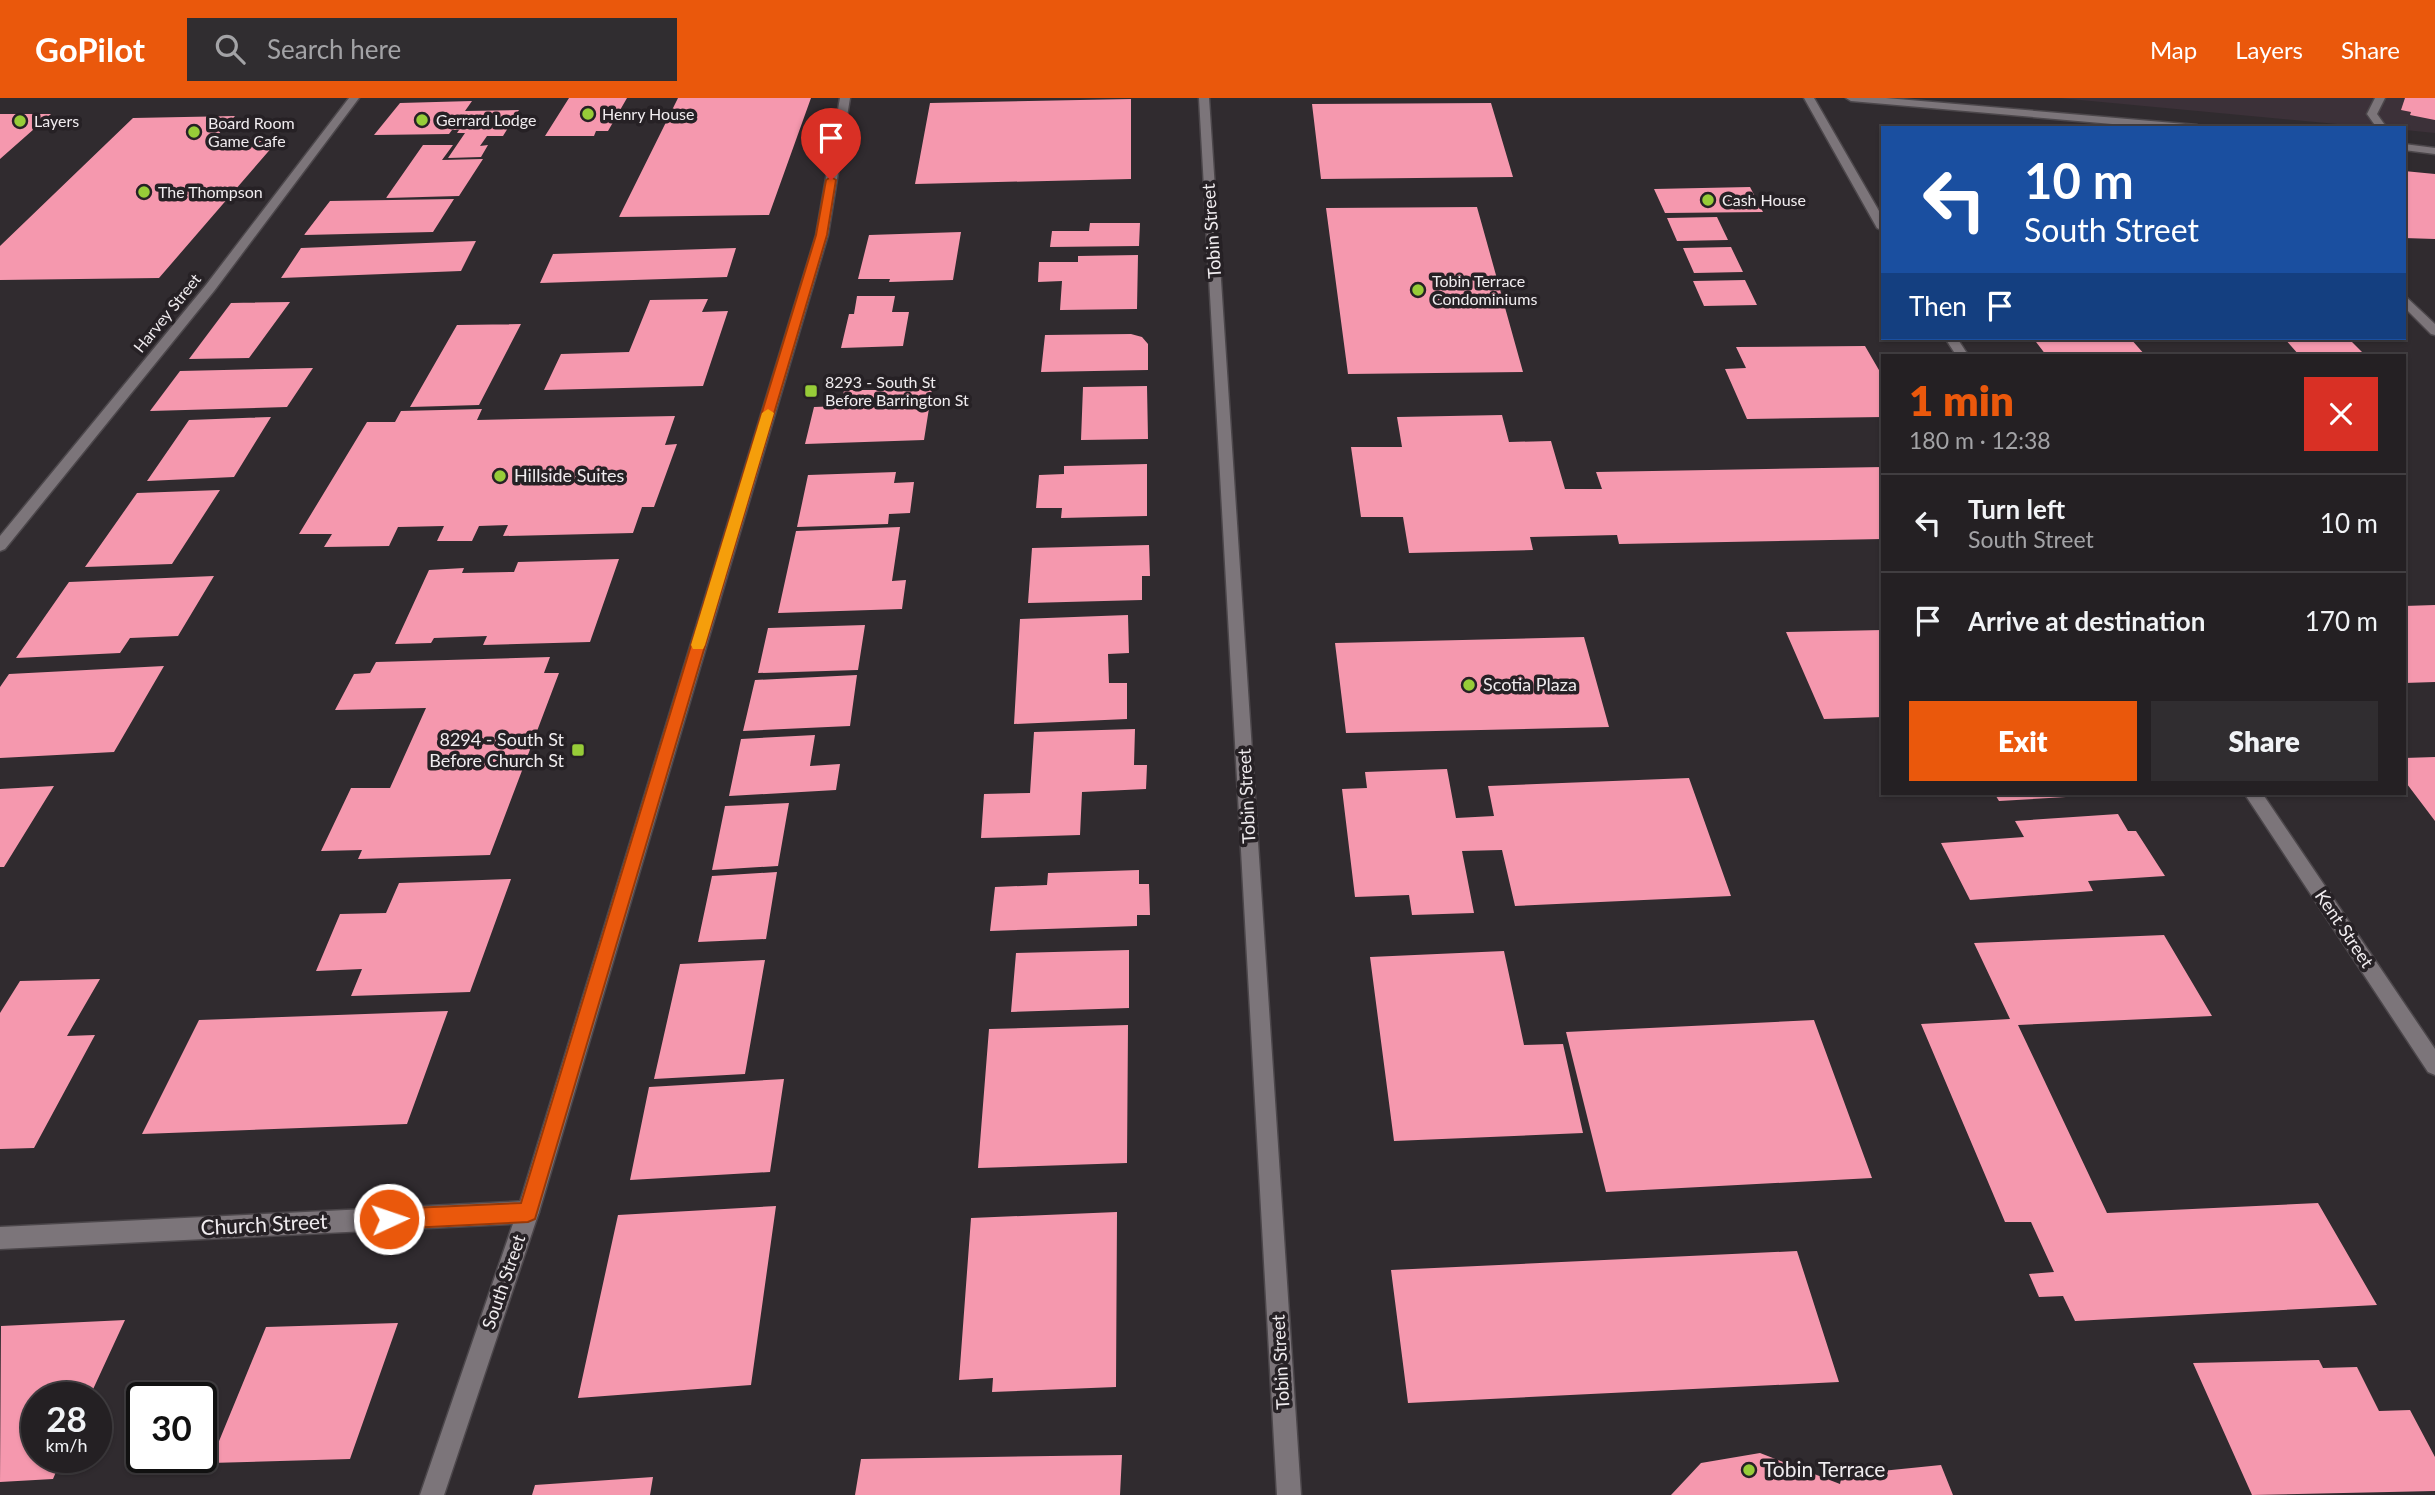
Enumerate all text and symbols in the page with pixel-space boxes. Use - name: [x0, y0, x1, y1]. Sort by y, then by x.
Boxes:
- search box: [187, 18, 677, 81]
- text: GoPilot: [35, 29, 145, 69]
- icon: search: [211, 30, 249, 68]
- text: Search here: [267, 33, 401, 65]
- text: Map: [2150, 35, 2197, 64]
- text: Layers: [2235, 35, 2303, 64]
- text: Share: [2341, 35, 2400, 64]
- place label: Henry House: [602, 104, 694, 123]
- marker: Henry House: [580, 106, 596, 122]
- pin: [801, 108, 861, 180]
- place label: Gerrard Lodge: [436, 110, 536, 129]
- place label: Layers: [34, 111, 79, 130]
- marker: Gerrard Lodge: [414, 112, 430, 128]
- marker: Layers: [12, 113, 28, 129]
- place label: Board Room Game Cafe: [208, 113, 295, 150]
- icon: arrive: [812, 119, 850, 157]
- marker: Board Room Game Cafe: [186, 124, 202, 140]
- text: 10 m: [2024, 151, 2134, 209]
- icon: left: [1909, 154, 2000, 245]
- place label: The Thompson: [158, 182, 263, 201]
- street label: Tobin Street: [1197, 182, 1225, 279]
- marker: The Thompson: [136, 184, 152, 200]
- place label: Cash House: [1722, 190, 1806, 209]
- marker: Cash House: [1700, 192, 1716, 208]
- text: South Street: [2024, 210, 2199, 249]
- street label: Harvey Street: [129, 269, 204, 356]
- place label: Tobin Terrace Condominiums: [1432, 271, 1537, 308]
- marker: Tobin Terrace Condominiums: [1410, 282, 1426, 298]
- icon: arrive: [1981, 287, 2019, 325]
- text: Then: [1909, 290, 1967, 322]
- place label: 8293 - South St Before Barrington St: [825, 372, 969, 409]
- text: 1 min: [1909, 375, 2014, 425]
- button: close: [2304, 377, 2378, 451]
- marker: 8293 - South St Before Barrington St: [803, 383, 819, 399]
- text: 180 m · 12:38: [1909, 426, 2051, 454]
- place label: Hillside Suites: [514, 464, 625, 486]
- marker: Hillside Suites: [492, 468, 508, 484]
- text: Turn left: [1968, 493, 2065, 525]
- icon: left: [1909, 504, 1947, 542]
- text: 10 m: [2320, 507, 2378, 539]
- text: South Street: [1968, 525, 2094, 553]
- icon: arrive: [1909, 602, 1947, 640]
- text: Arrive at destination: [1968, 605, 2205, 637]
- text: 170 m: [2305, 605, 2378, 637]
- place label: Scotia Plaza: [1483, 673, 1577, 695]
- marker: Scotia Plaza: [1461, 677, 1477, 693]
- button: Exit: [1909, 701, 2137, 781]
- button: Share: [2151, 701, 2378, 781]
- place label: 8294 - South St Before Church St: [429, 728, 565, 771]
- marker: 8294 - South St Before Church St: [570, 742, 586, 758]
- street label: Tobin Street: [1232, 747, 1259, 844]
- street label: Kent Street: [2311, 885, 2379, 972]
- position arrow: [352, 1182, 426, 1256]
- street label: Church Street: [200, 1208, 328, 1239]
- street label: South Street: [477, 1231, 530, 1332]
- street label: Tobin Street: [1266, 1313, 1293, 1410]
- speed limit sign: 30: [126, 1382, 217, 1473]
- text: 28: [46, 1397, 87, 1439]
- text: km/h: [45, 1434, 88, 1456]
- place label: Tobin Terrace: [1763, 1456, 1885, 1481]
- marker: Tobin Terrace: [1741, 1462, 1757, 1478]

